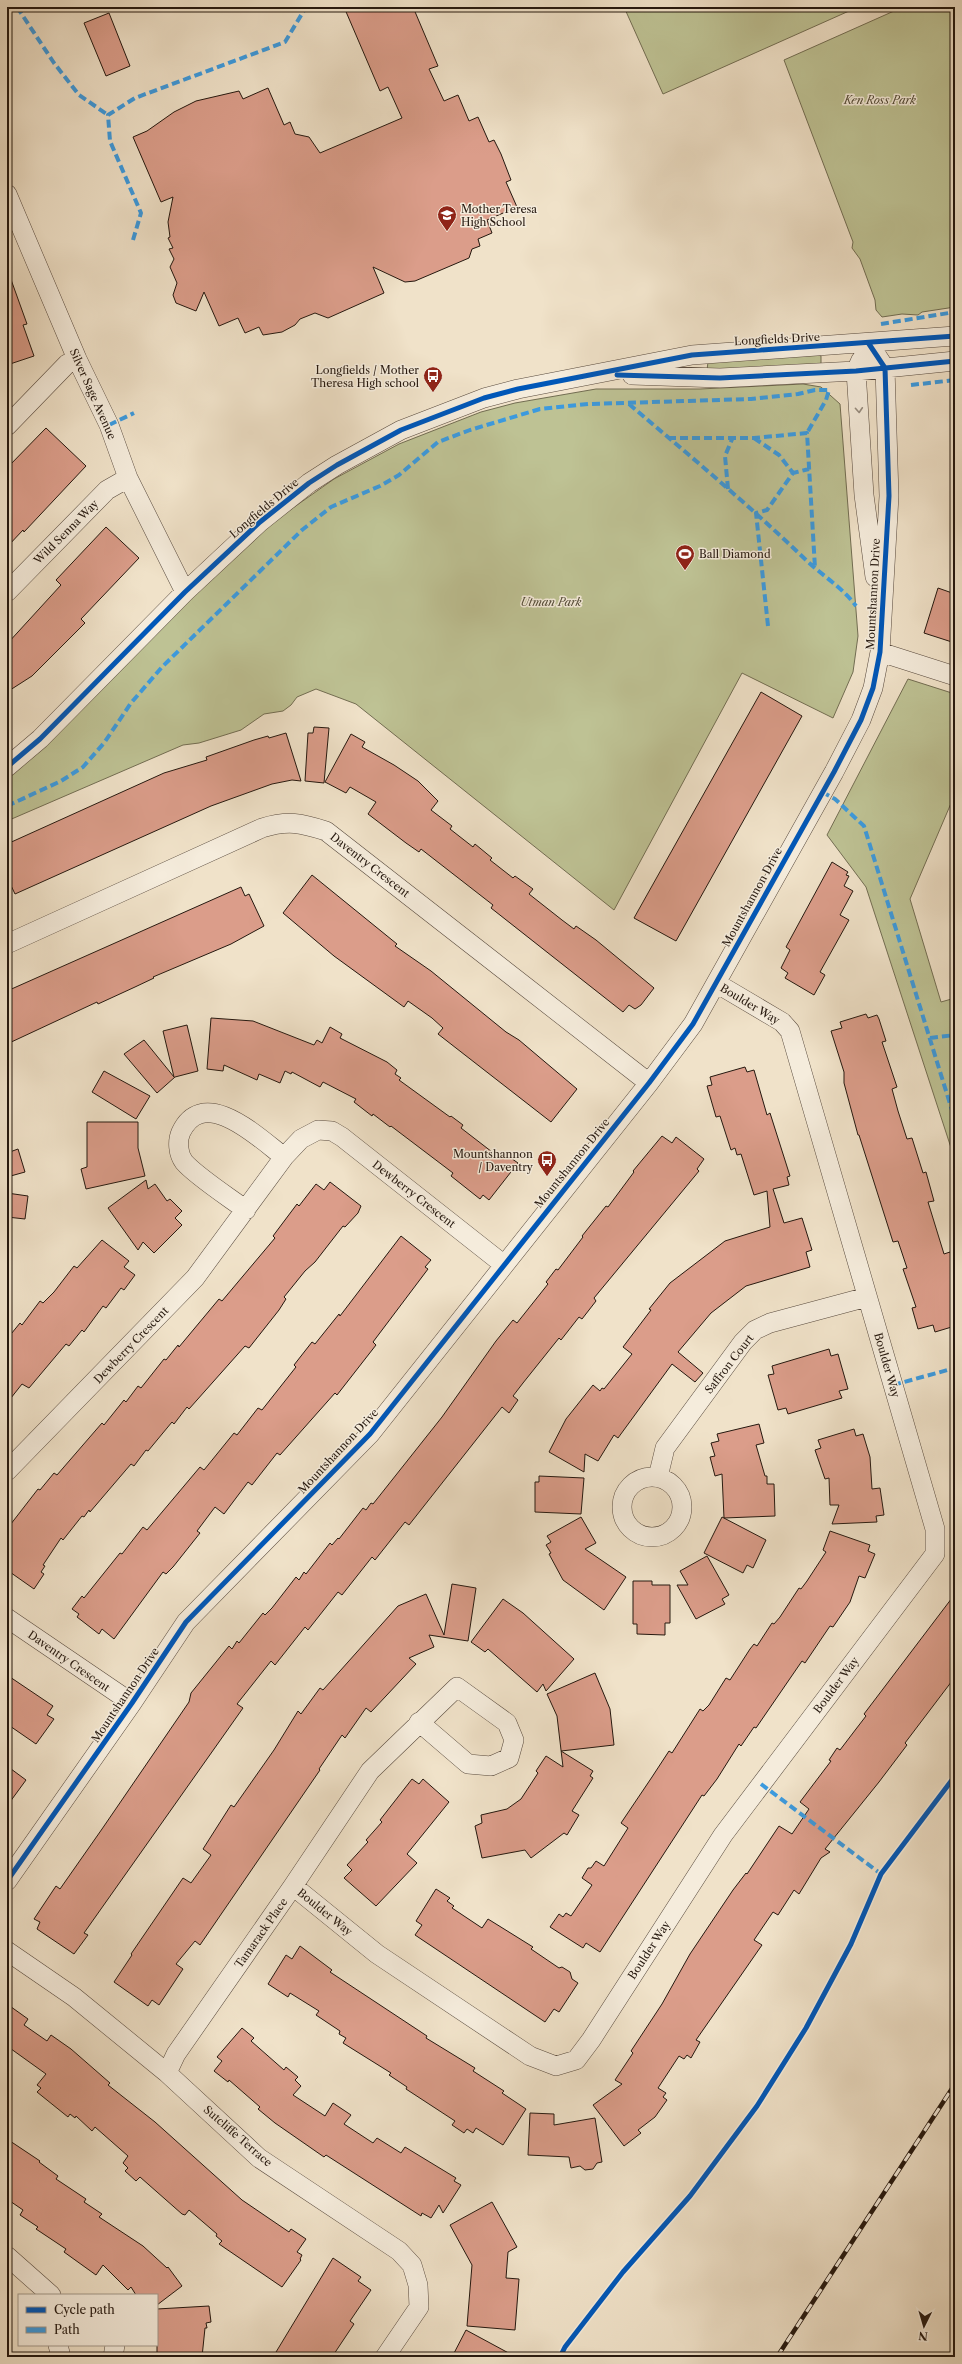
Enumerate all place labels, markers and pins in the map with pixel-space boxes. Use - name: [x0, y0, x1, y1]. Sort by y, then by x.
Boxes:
- place label: Mother Teresa High School: [461, 202, 537, 229]
- school or university icon: Mother Teresa High School: [436, 204, 458, 232]
- place label: Longfields / Mother Theresa High school: [311, 363, 420, 390]
- bus stop icon: Longfields / Mother Theresa High school: [422, 365, 444, 393]
- sports icon: Ball Diamond: [674, 543, 696, 571]
- place label: Ball Diamond: [699, 547, 771, 561]
- place label: Mountshannon / Daventry: [453, 1147, 534, 1174]
- bus stop icon: Mountshannon / Daventry: [536, 1149, 558, 1177]

